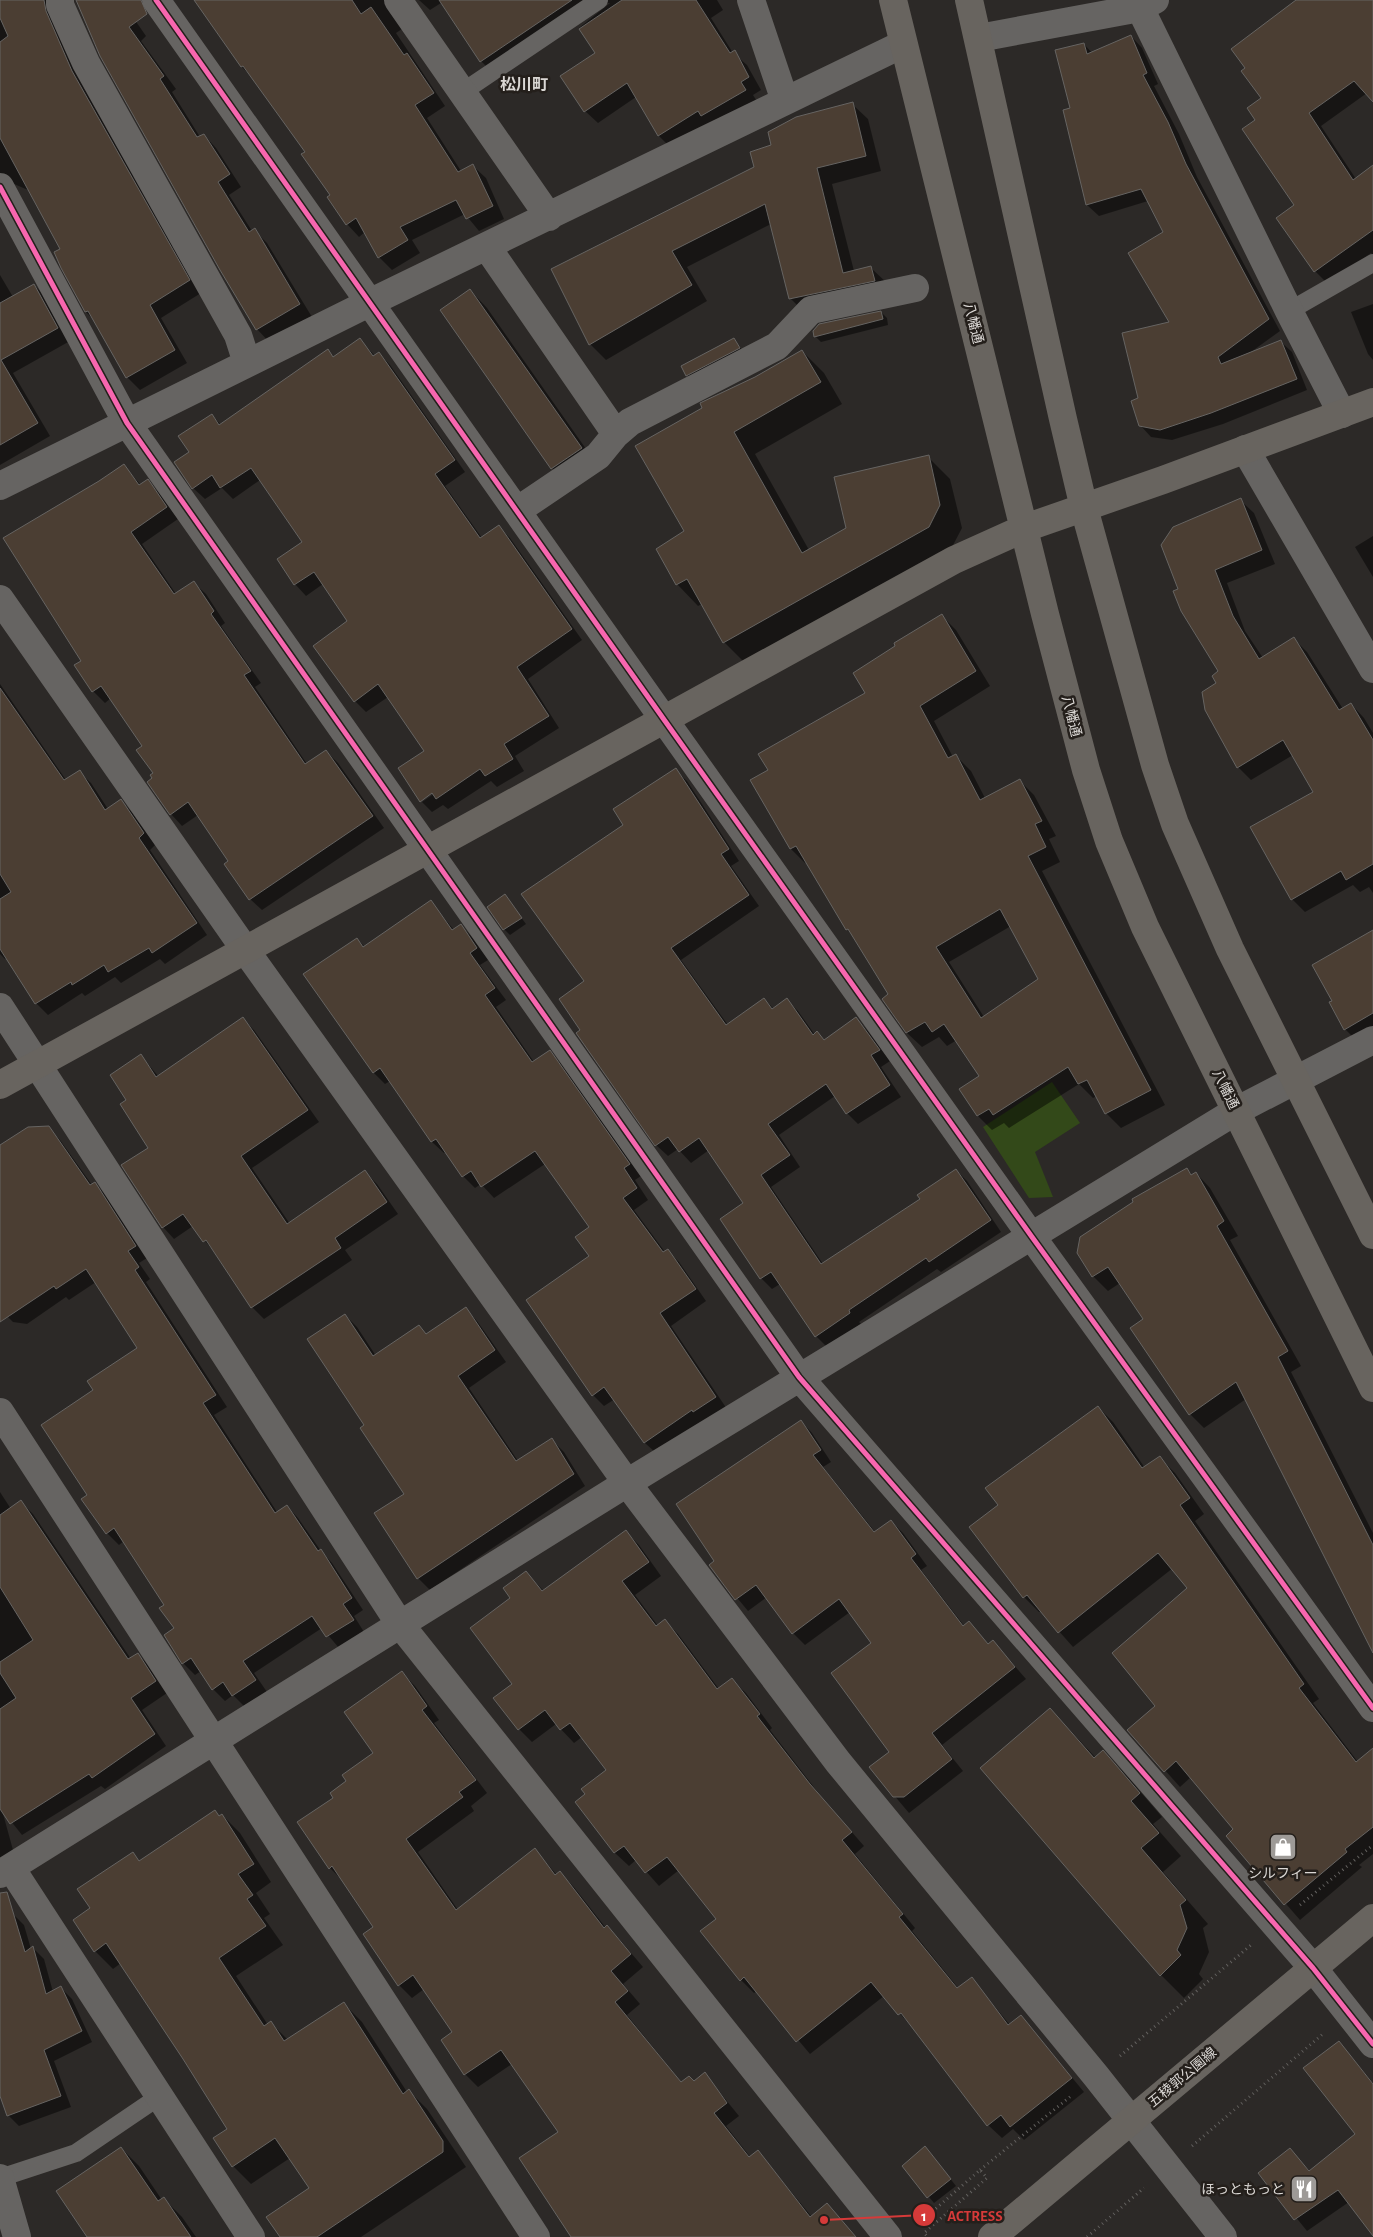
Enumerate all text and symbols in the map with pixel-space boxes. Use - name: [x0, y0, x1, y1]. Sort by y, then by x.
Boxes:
- district label: 松川町: [500, 76, 548, 93]
- street label: 八幡通: [961, 301, 986, 345]
- street label: 八幡通: [1059, 694, 1084, 738]
- street label: 八幡通: [1210, 1067, 1241, 1111]
- shop icon: シルフィー: [1268, 1832, 1298, 1862]
- place label: シルフィー: [1248, 1867, 1318, 1881]
- street label: 五稜郭公園線: [1145, 2045, 1219, 2110]
- restaurant icon: ほっともっと: [1289, 2174, 1319, 2204]
- place label: ほっともっと: [1201, 2182, 1285, 2197]
- callout: ACTRESS: [912, 2200, 1012, 2230]
- text: 1: [921, 2209, 927, 2224]
- text: ACTRESS: [947, 2209, 1003, 2224]

